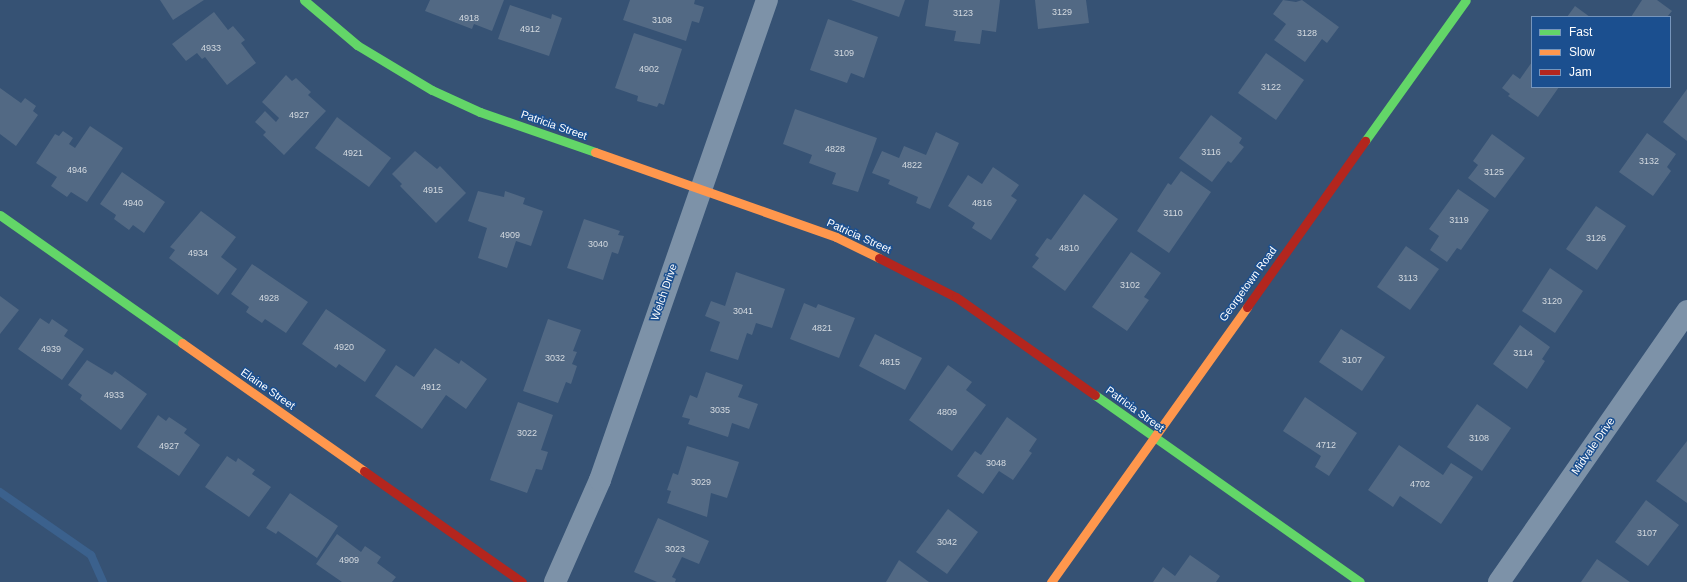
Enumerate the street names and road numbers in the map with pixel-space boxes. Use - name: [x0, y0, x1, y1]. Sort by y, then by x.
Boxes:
- street label: Patricia Street: [519, 108, 589, 142]
- street label: Patricia Street: [825, 216, 893, 256]
- street label: Georgetown Road: [1216, 244, 1280, 324]
- street label: Welch Drive: [648, 262, 680, 322]
- street label: Elaine Street: [238, 366, 298, 412]
- street label: Patricia Street: [1103, 383, 1167, 435]
- street label: Midvale Drive: [1568, 415, 1618, 477]

